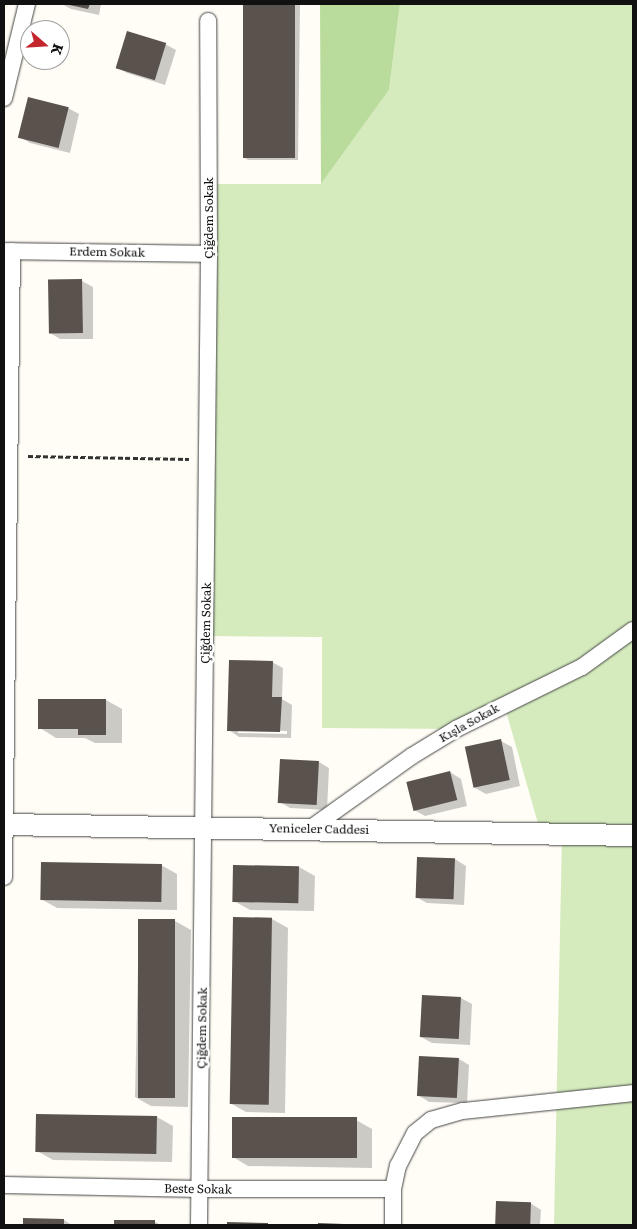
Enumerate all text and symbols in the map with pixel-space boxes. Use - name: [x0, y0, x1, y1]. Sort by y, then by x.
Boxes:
- north arrow: [20, 20, 70, 70]
- text: K: [47, 41, 69, 58]
- street label: Çiğdem Sokak: [202, 177, 216, 259]
- street label: Erdem Sokak: [69, 244, 145, 260]
- street label: Çiğdem Sokak: [198, 582, 214, 664]
- street label: Kışla Sokak: [436, 701, 502, 745]
- street label: Yeniceler Caddesi: [269, 821, 369, 837]
- street label: Çiğdem Sokak: [194, 987, 210, 1069]
- street label: Beste Sokak: [164, 1181, 232, 1197]

